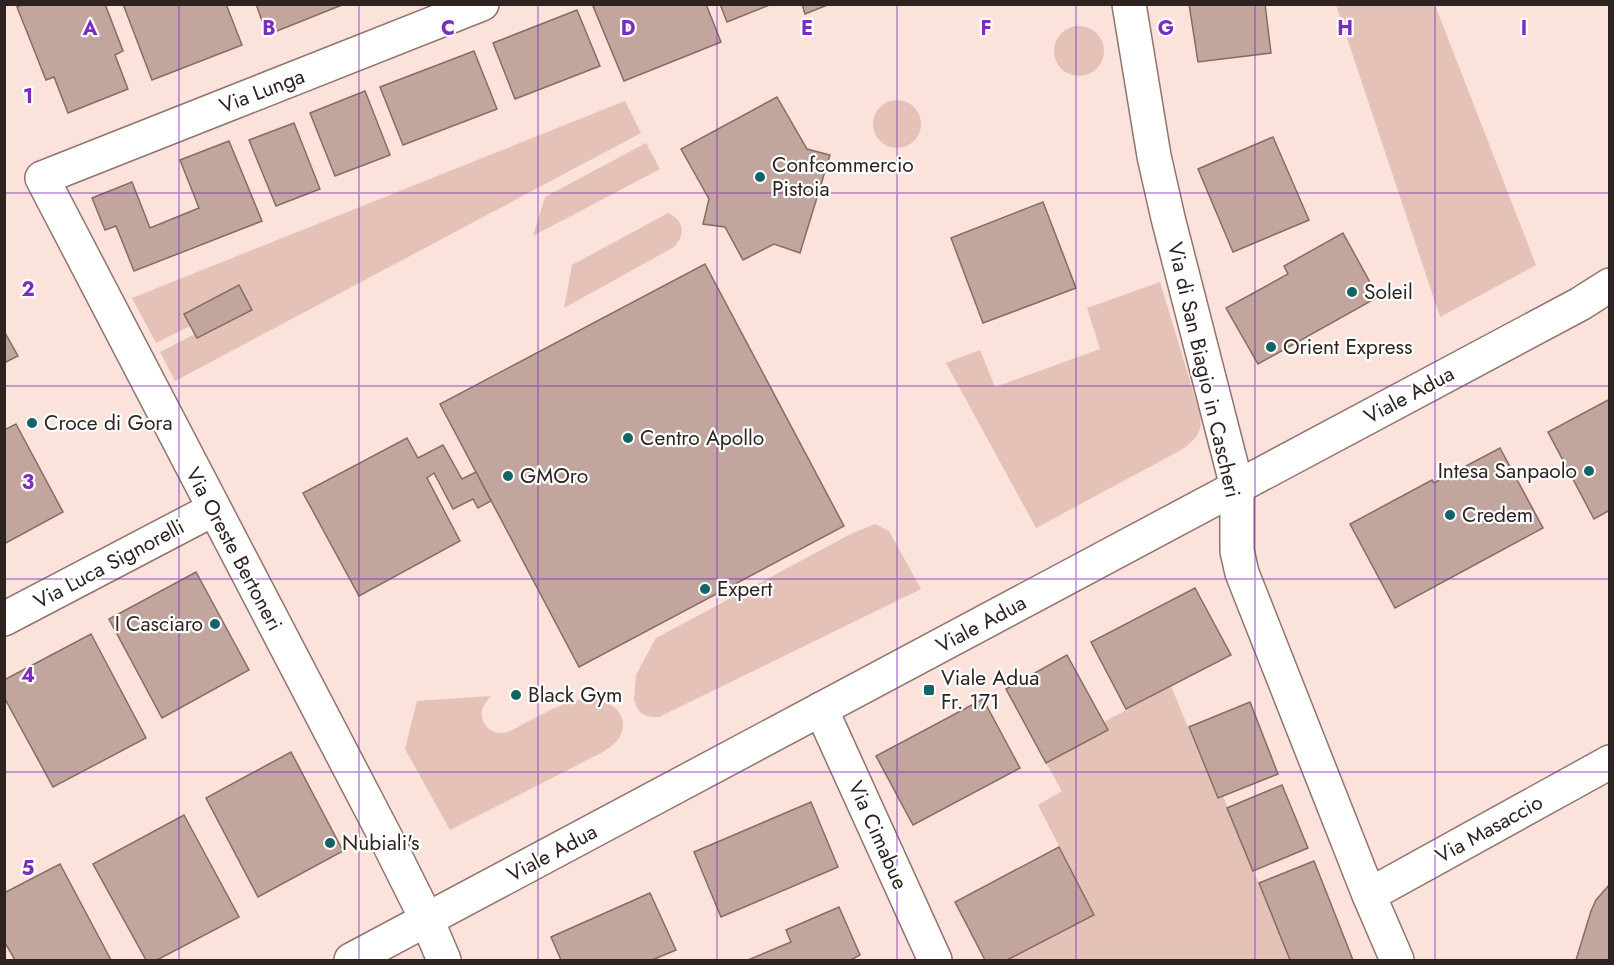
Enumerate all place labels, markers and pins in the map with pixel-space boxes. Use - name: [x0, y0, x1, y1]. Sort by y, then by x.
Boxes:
- place label: Confcommercio Pistoia: [772, 150, 914, 204]
- marker: Confcommercio Pistoia: [753, 170, 767, 184]
- place label: Soleil: [1364, 277, 1413, 307]
- marker: Soleil: [1345, 285, 1359, 299]
- place label: Orient Express: [1283, 332, 1412, 362]
- marker: Orient Express: [1264, 340, 1278, 354]
- place label: Croce di Gora: [44, 408, 173, 438]
- marker: Croce di Gora: [25, 416, 39, 430]
- place label: Centro Apollo: [640, 423, 764, 453]
- marker: Centro Apollo: [621, 431, 635, 445]
- place label: Intesa Sanpaolo: [1438, 456, 1577, 486]
- place label: GMOro: [520, 461, 588, 491]
- marker: Intesa Sanpaolo: [1582, 464, 1596, 478]
- marker: GMOro: [501, 469, 515, 483]
- place label: Credem: [1462, 500, 1533, 530]
- marker: Credem: [1443, 508, 1457, 522]
- place label: Expert: [717, 574, 772, 604]
- marker: Expert: [698, 582, 712, 596]
- place label: I Casciaro: [115, 609, 203, 639]
- marker: I Casciaro: [208, 617, 222, 631]
- place label: Viale Adua Fr. 171: [941, 663, 1039, 717]
- place label: Black Gym: [528, 680, 622, 710]
- marker: Viale Adua Fr. 171: [922, 683, 936, 697]
- marker: Black Gym: [509, 688, 523, 702]
- place label: Nubiali's: [342, 828, 419, 858]
- marker: Nubiali's: [323, 836, 337, 850]

